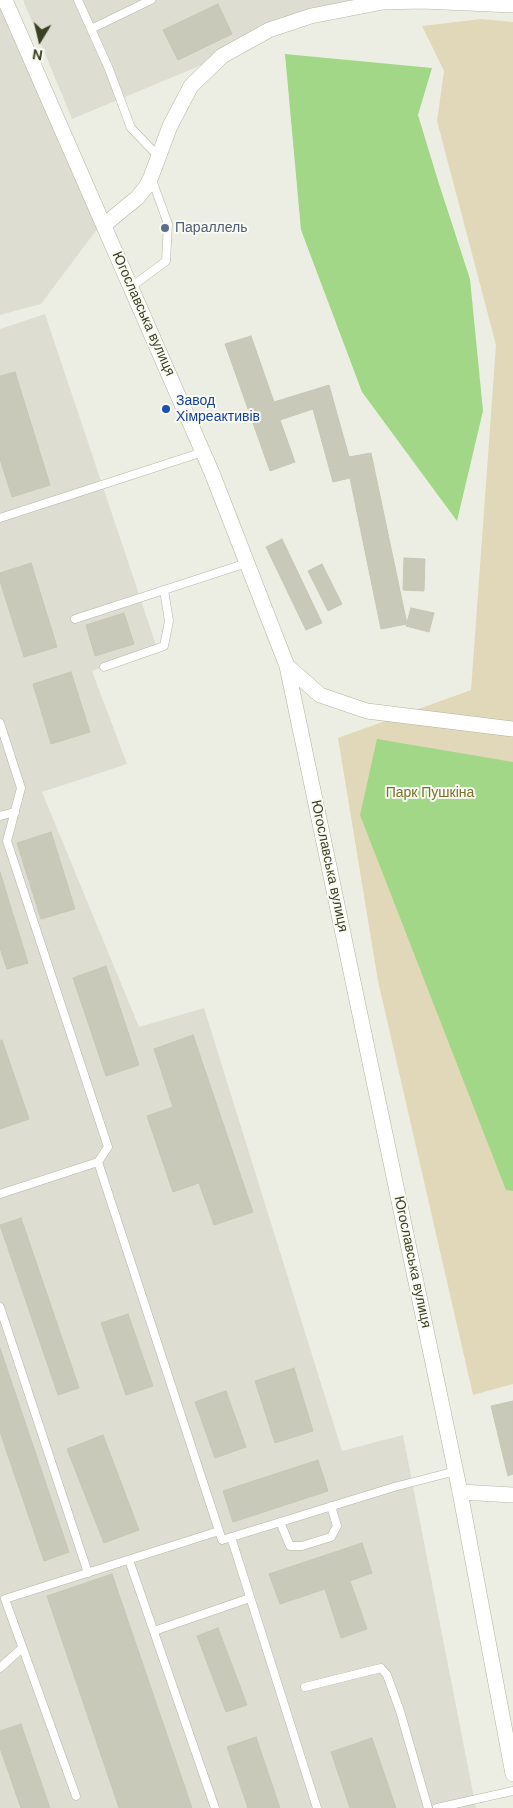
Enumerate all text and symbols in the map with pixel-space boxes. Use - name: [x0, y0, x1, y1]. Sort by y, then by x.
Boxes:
- north arrow: [15, 15, 65, 65]
- text: N: [31, 45, 44, 65]
- place label: Параллель: [175, 220, 248, 236]
- marker: Параллель: [159, 222, 171, 234]
- street label: Югославська вулиця: [108, 249, 178, 379]
- place label: Завод Хімреактивів: [176, 393, 260, 426]
- marker: Завод Хімреактивів: [160, 403, 172, 415]
- park label: Парк Пушкіна: [386, 785, 474, 801]
- street label: Югославська вулиця: [307, 798, 351, 934]
- street label: Югославська вулиця: [390, 1194, 434, 1330]

